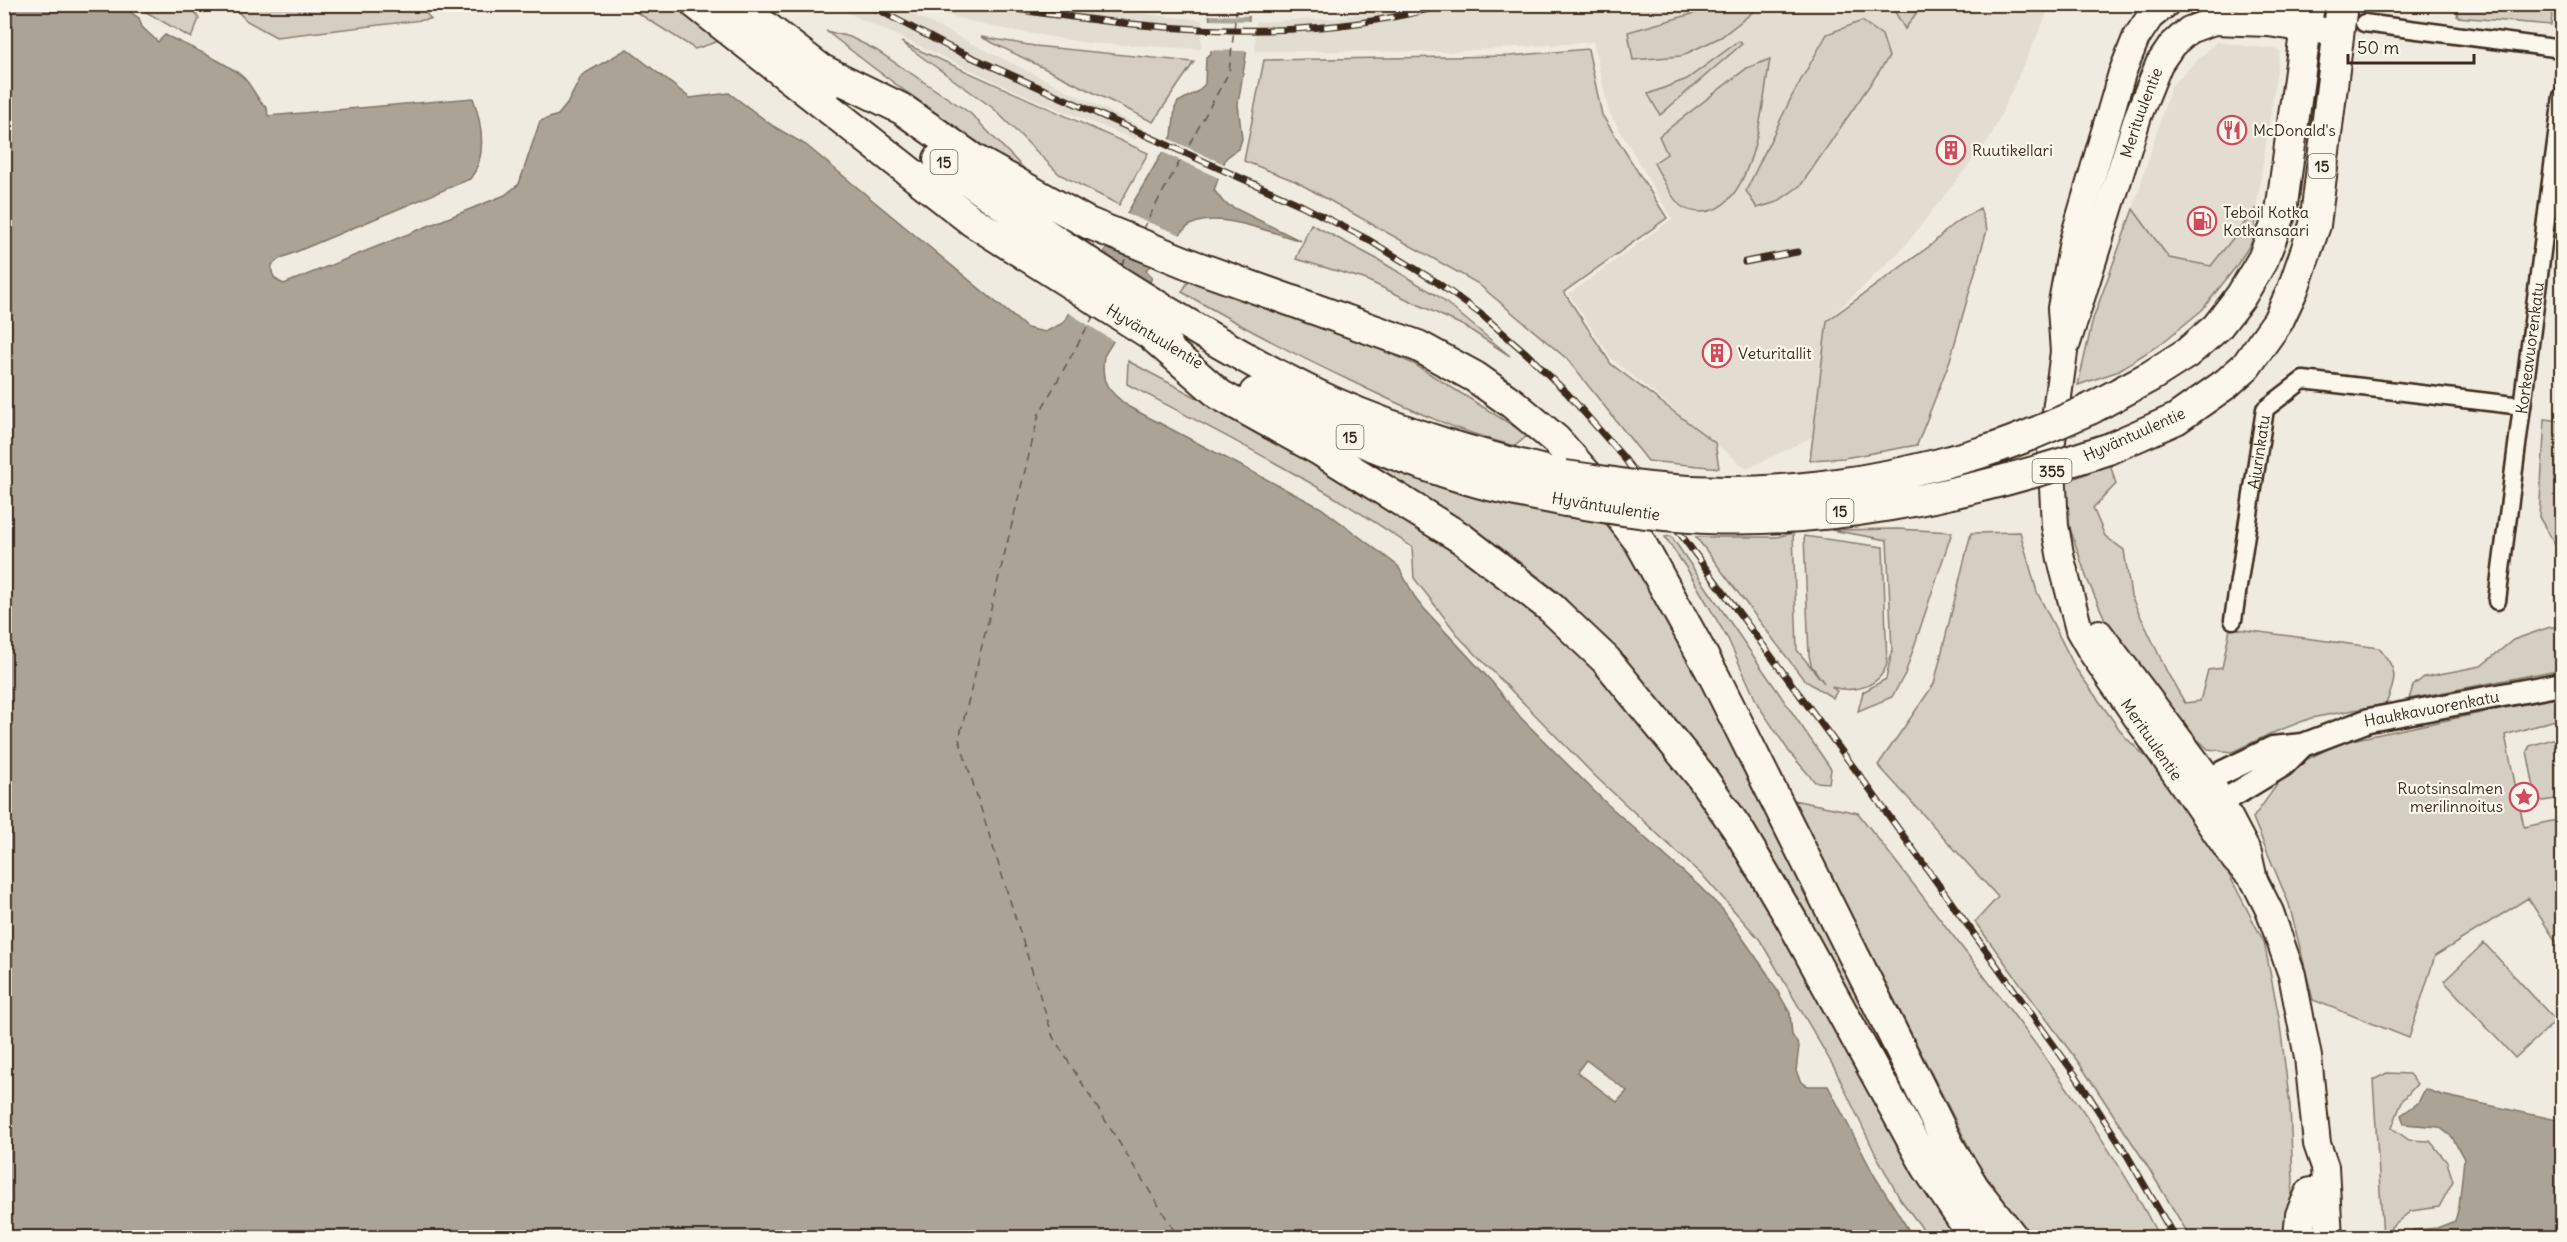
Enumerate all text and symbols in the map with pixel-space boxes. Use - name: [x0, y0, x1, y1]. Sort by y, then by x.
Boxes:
- scale bar: [2348, 27, 2474, 65]
- text: 50 m: [2357, 36, 2399, 59]
- street label: Merituulentie: [2116, 65, 2167, 160]
- restaurant icon: McDonald's: [2216, 114, 2248, 146]
- place label: McDonald's: [2253, 120, 2336, 140]
- building icon: Ruutikellari: [1935, 134, 1967, 166]
- place label: Ruutikellari: [1972, 140, 2053, 160]
- road number: 15: [930, 150, 958, 174]
- road number: 15: [2308, 154, 2336, 178]
- place label: Teboil Kotka Kotkansaari: [2223, 202, 2309, 240]
- fuel station icon: Teboil Kotka Kotkansaari: [2186, 205, 2218, 237]
- street label: Korkeavuorenkatu: [2511, 281, 2548, 415]
- street label: Hyväntuulentie: [1103, 299, 1207, 373]
- building icon: Veturitallit: [1701, 337, 1733, 369]
- place label: Veturitallit: [1738, 343, 1812, 363]
- street label: Hyväntuulentie: [2080, 403, 2188, 465]
- street label: Ajurinkatu: [2243, 414, 2274, 490]
- road number: 15: [1336, 425, 1364, 449]
- road number: 355: [2032, 459, 2072, 483]
- street label: Hyväntuulentie: [1550, 488, 1662, 524]
- road number: 15: [1826, 499, 1854, 523]
- street label: Haukkavuorenkatu: [2362, 686, 2501, 731]
- street label: Merituulentie: [2117, 695, 2187, 784]
- place label: Ruotsinsalmen merilinnoitus: [2397, 778, 2503, 816]
- place icon: Ruotsinsalmen merilinnoitus: [2508, 781, 2540, 813]

